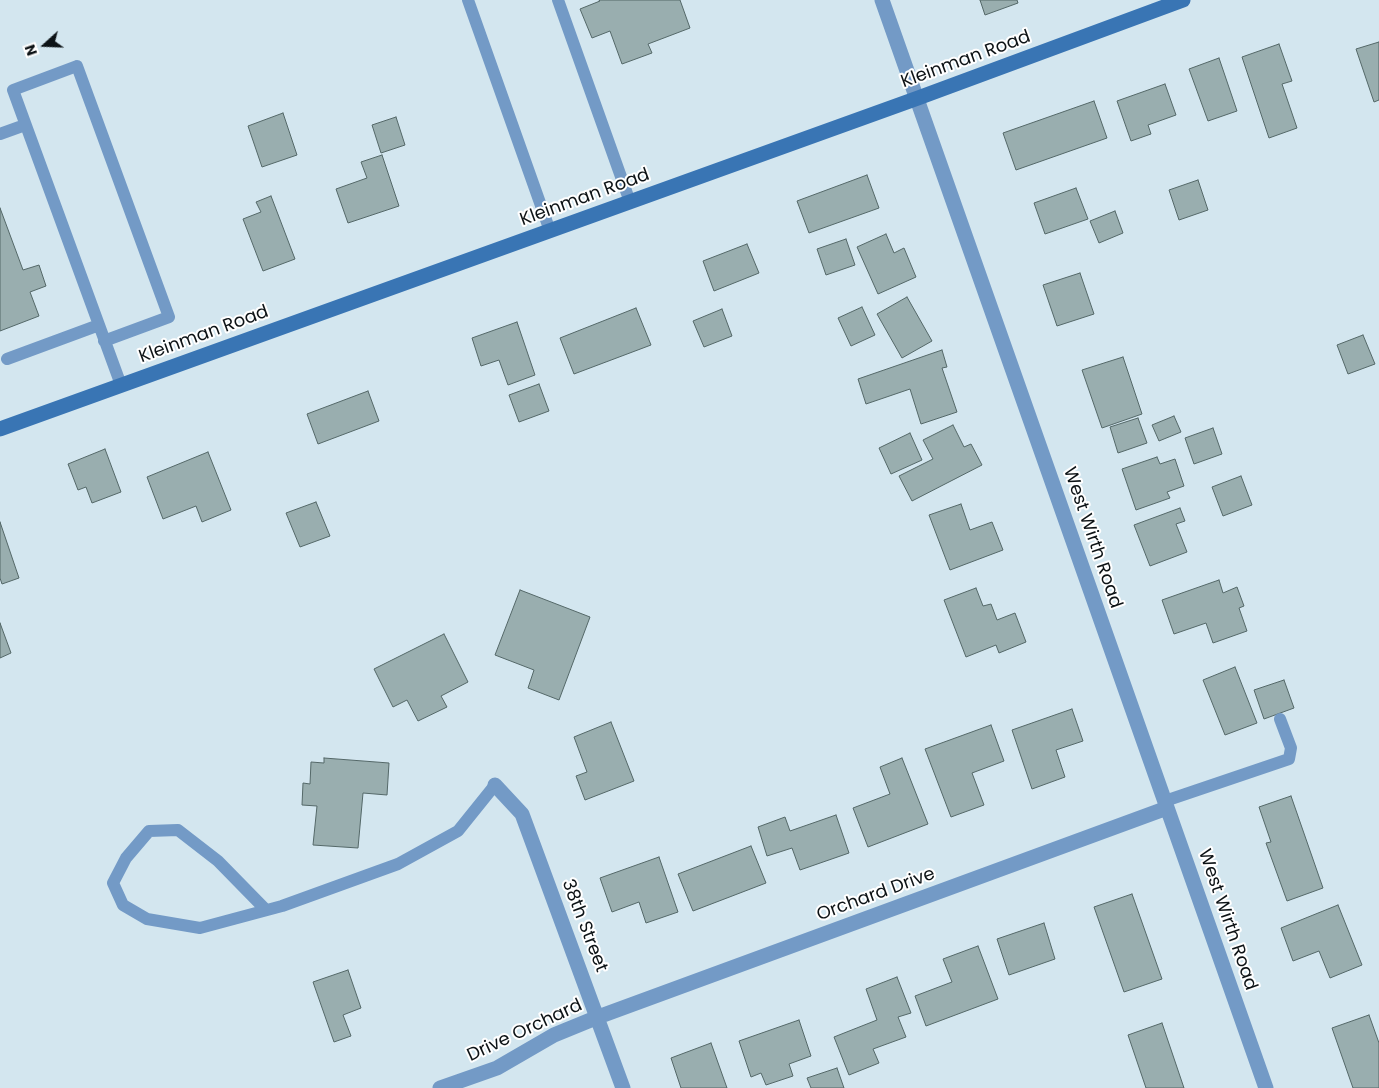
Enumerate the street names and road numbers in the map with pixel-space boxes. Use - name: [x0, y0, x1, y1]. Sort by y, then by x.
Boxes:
- street label: Kleinman Road: [898, 27, 1034, 93]
- street label: Kleinman Road: [517, 165, 653, 231]
- street label: Kleinman Road: [136, 302, 272, 368]
- street label: West Wirth Road: [1058, 465, 1126, 611]
- street label: West Wirth Road: [1193, 847, 1261, 993]
- street label: Orchard Drive: [814, 864, 938, 926]
- street label: 38th Street: [556, 877, 612, 975]
- street label: Drive Orchard: [464, 995, 586, 1067]

